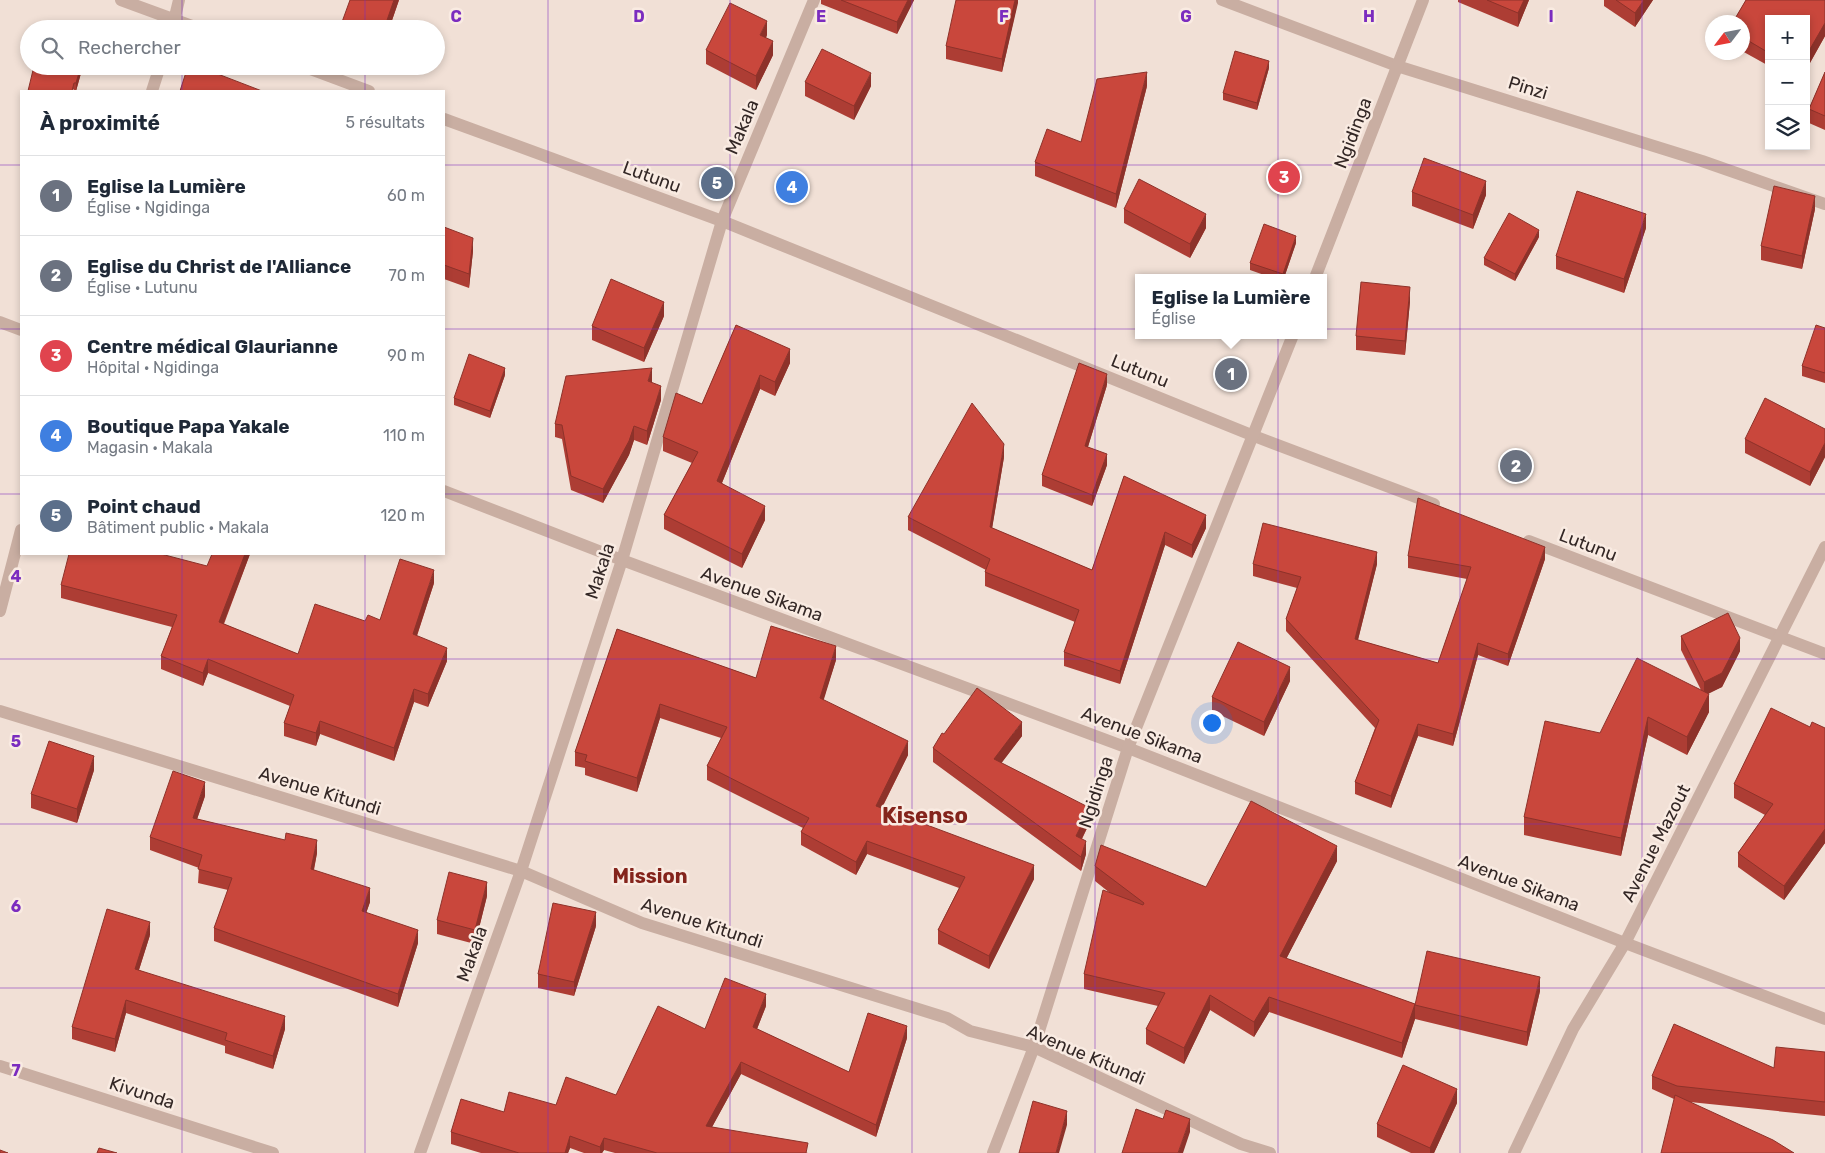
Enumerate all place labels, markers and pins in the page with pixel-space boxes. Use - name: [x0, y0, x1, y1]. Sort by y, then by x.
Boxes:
- pin: 3: [1268, 158, 1300, 196]
- pin: 5: [701, 164, 733, 202]
- pin: 4: [776, 168, 808, 206]
- pin: 1: [1215, 355, 1247, 393]
- pin: 2: [1500, 447, 1532, 485]

